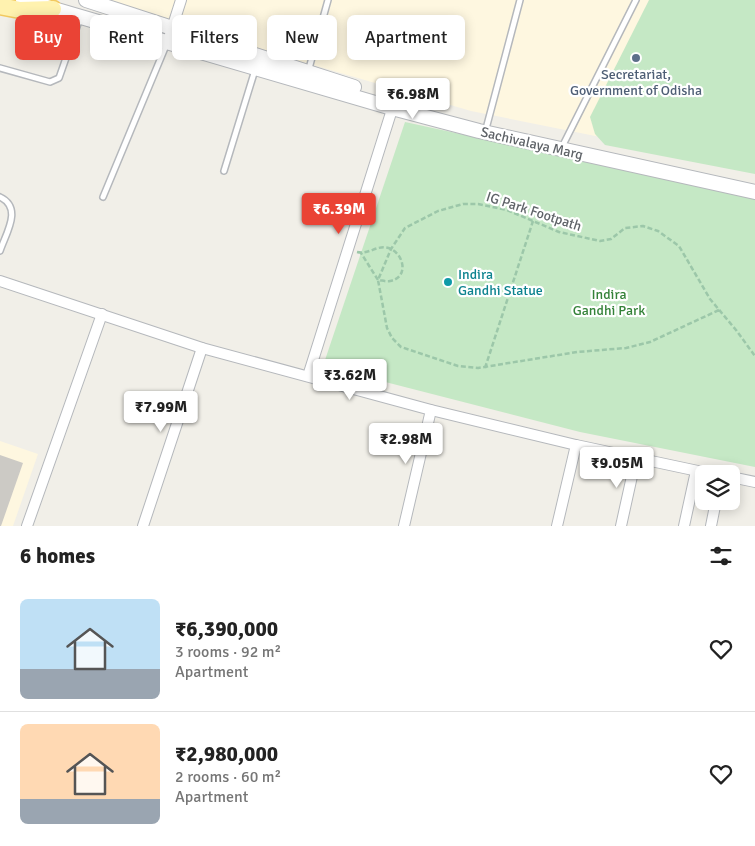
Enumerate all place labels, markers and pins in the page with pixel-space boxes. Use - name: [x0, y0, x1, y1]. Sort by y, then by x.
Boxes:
- marker: Secretariat, Government of Odisha: [630, 52, 642, 64]
- place label: Secretariat, Government of Odisha: [570, 66, 702, 99]
- pin: ₹6.98M: [372, 78, 454, 120]
- pin: ₹6.39M: [298, 192, 380, 235]
- place label: Indira Gandhi Statue: [458, 266, 543, 299]
- marker: Indira Gandhi Statue: [442, 276, 454, 288]
- pin: ₹3.62M: [309, 358, 391, 401]
- pin: ₹7.99M: [120, 390, 202, 433]
- pin: ₹2.98M: [365, 422, 447, 465]
- pin: ₹9.05M: [576, 446, 658, 489]

